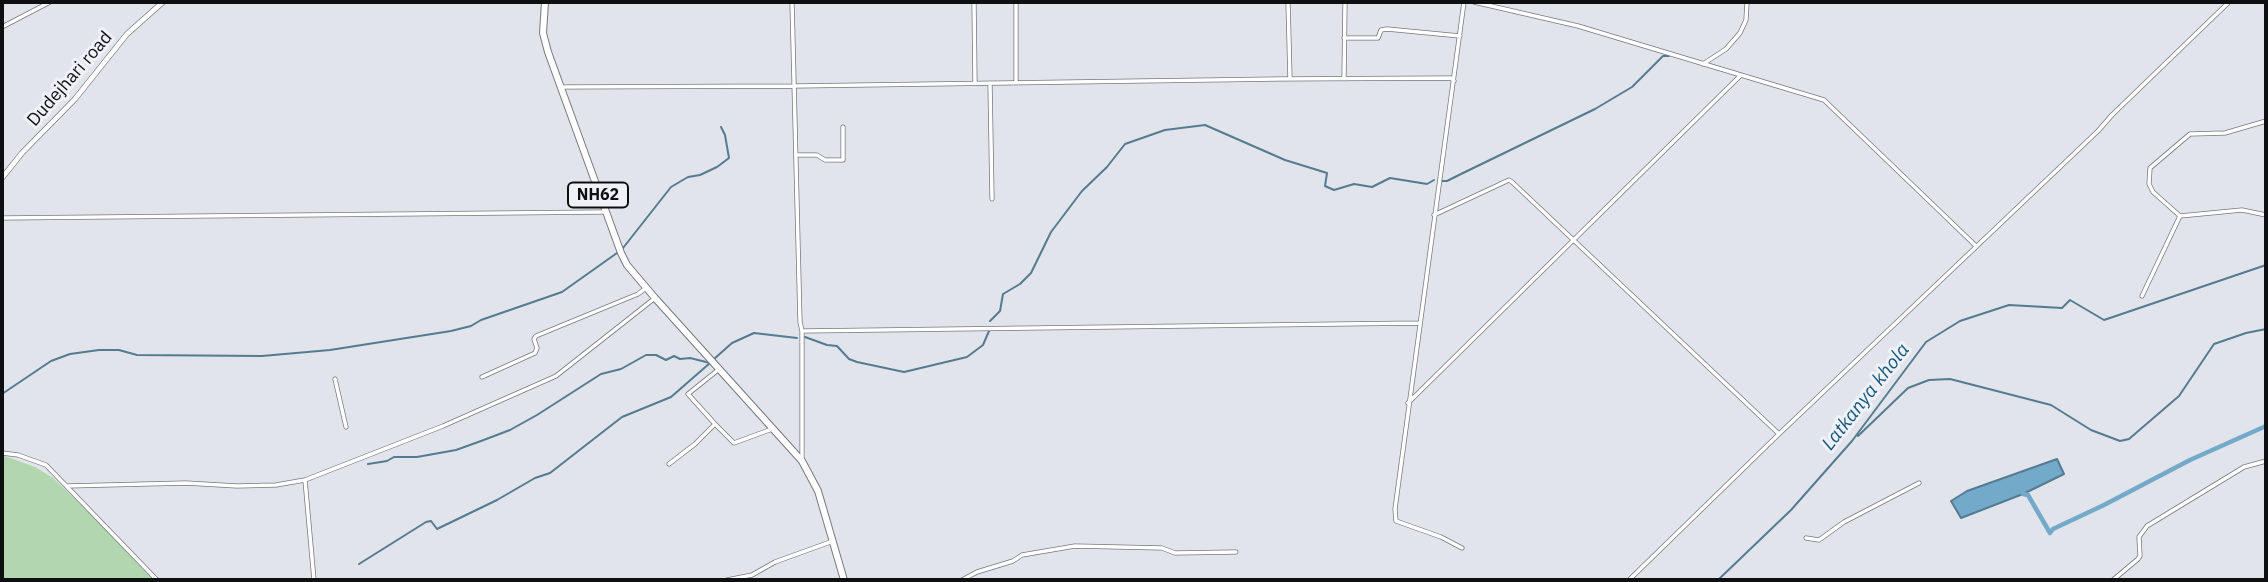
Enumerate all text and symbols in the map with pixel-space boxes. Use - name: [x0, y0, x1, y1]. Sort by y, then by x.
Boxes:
- street label: Dudejhari road: [23, 27, 117, 131]
- road number: NH62: [568, 182, 628, 208]
- water label: Latkanya khola: [1817, 339, 1915, 455]

